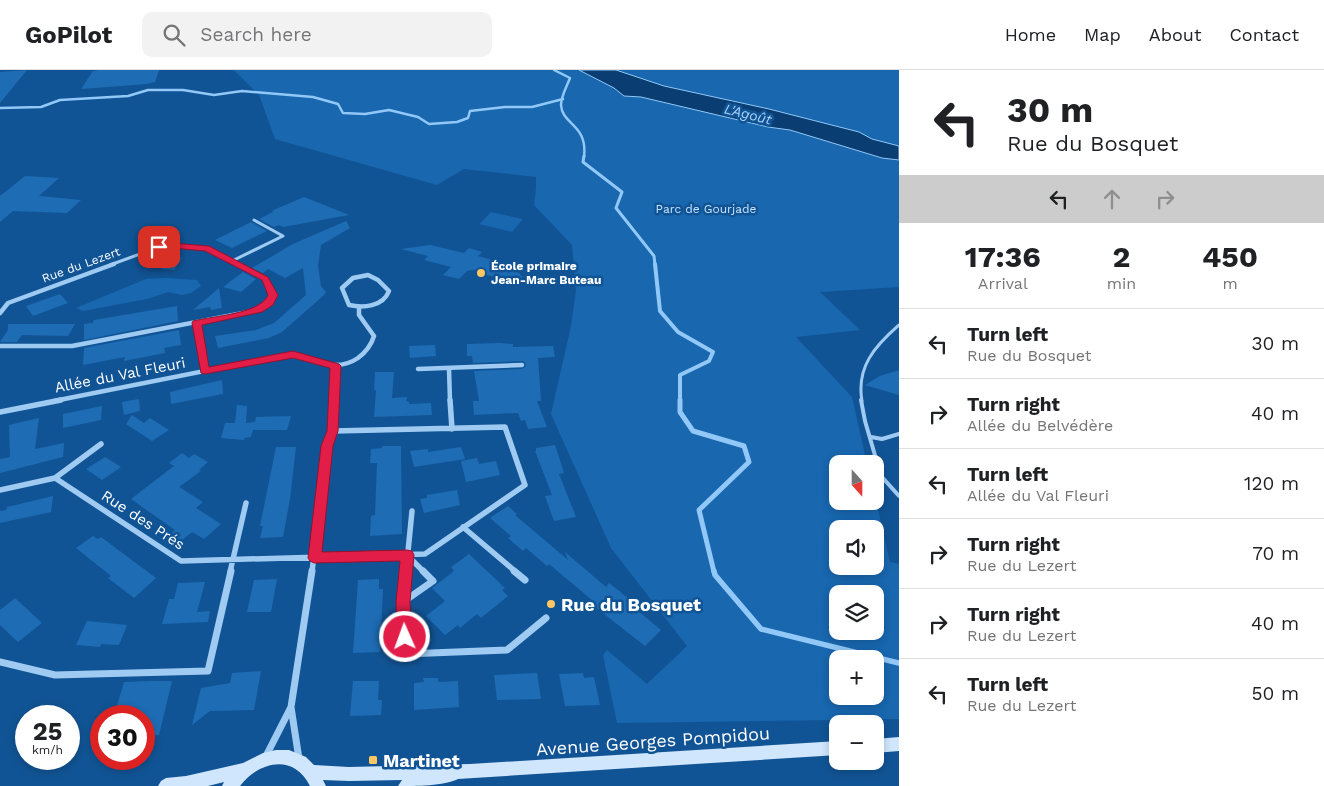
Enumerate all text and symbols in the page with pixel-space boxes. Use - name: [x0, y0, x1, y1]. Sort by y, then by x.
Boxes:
- search box: [142, 12, 492, 57]
- text: GoPilot: [25, 21, 112, 49]
- icon: search: [160, 21, 188, 49]
- text: Search here: [200, 23, 312, 46]
- text: Home: [1005, 24, 1056, 45]
- text: Map: [1084, 24, 1121, 45]
- text: About: [1149, 24, 1201, 45]
- text: Contact: [1229, 24, 1299, 45]
- text: 30 m: [1007, 89, 1093, 131]
- icon: left: [924, 90, 989, 155]
- water label: L'Agoût: [723, 100, 774, 128]
- text: Rue du Bosquet: [1007, 131, 1178, 156]
- icon: left: [1045, 185, 1073, 213]
- icon: ahead: [1098, 185, 1126, 213]
- icon: right: [1151, 185, 1179, 213]
- park label: Parc de Gourjade: [656, 202, 756, 216]
- pin: [138, 226, 180, 268]
- icon: arrive: [145, 233, 173, 261]
- text: 17:36: [965, 239, 1041, 274]
- text: 2: [1112, 239, 1130, 274]
- text: 450: [1202, 239, 1258, 274]
- street label: Rue du Lezert: [40, 244, 122, 286]
- place label: École primaire Jean-Marc Buteau: [491, 259, 601, 287]
- marker: École primaire Jean-Marc Buteau: [475, 267, 487, 279]
- text: Arrival: [978, 274, 1028, 293]
- text: min: [1107, 274, 1136, 293]
- text: m: [1222, 274, 1238, 293]
- text: Turn left: [967, 323, 1048, 346]
- icon: left: [924, 330, 952, 358]
- text: 30 m: [1252, 332, 1299, 355]
- text: Rue du Bosquet: [967, 346, 1091, 365]
- street label: Allée du Val Fleuri: [53, 353, 187, 397]
- text: Turn right: [967, 393, 1060, 416]
- icon: right: [924, 400, 952, 428]
- text: 40 m: [1251, 402, 1299, 425]
- text: Allée du Belvédère: [967, 416, 1113, 435]
- north arrow: [829, 455, 884, 510]
- map controls: [829, 455, 884, 770]
- text: Turn left: [967, 463, 1048, 486]
- icon: left: [924, 470, 952, 498]
- text: 120 m: [1244, 472, 1299, 495]
- street label: Rue des Prés: [98, 486, 188, 554]
- text: Allée du Val Fleuri: [967, 486, 1109, 505]
- button: sound: [829, 520, 884, 575]
- text: Turn right: [967, 533, 1060, 556]
- icon: right: [924, 540, 952, 568]
- text: 70 m: [1252, 542, 1299, 565]
- text: Rue du Lezert: [967, 556, 1076, 575]
- button: layers: [829, 585, 884, 640]
- place label: Rue du Bosquet: [561, 594, 701, 615]
- marker: Rue du Bosquet: [545, 598, 557, 610]
- text: Turn right: [967, 603, 1060, 626]
- position arrow: [378, 610, 430, 662]
- icon: right: [924, 610, 952, 638]
- text: 40 m: [1251, 612, 1299, 635]
- text: Rue du Lezert: [967, 626, 1076, 645]
- button: +: [829, 650, 884, 705]
- text: Turn left: [967, 673, 1048, 696]
- icon: left: [924, 680, 952, 708]
- text: 50 m: [1252, 682, 1299, 705]
- text: Rue du Lezert: [967, 696, 1076, 715]
- speed limit sign: 30: [90, 705, 155, 770]
- button: −: [829, 715, 884, 770]
- text: 25: [33, 717, 62, 746]
- street label: Avenue Georges Pompidou: [535, 722, 771, 760]
- text: km/h: [32, 743, 63, 757]
- place label: Martinet: [383, 750, 460, 771]
- marker: Martinet: [367, 754, 379, 766]

